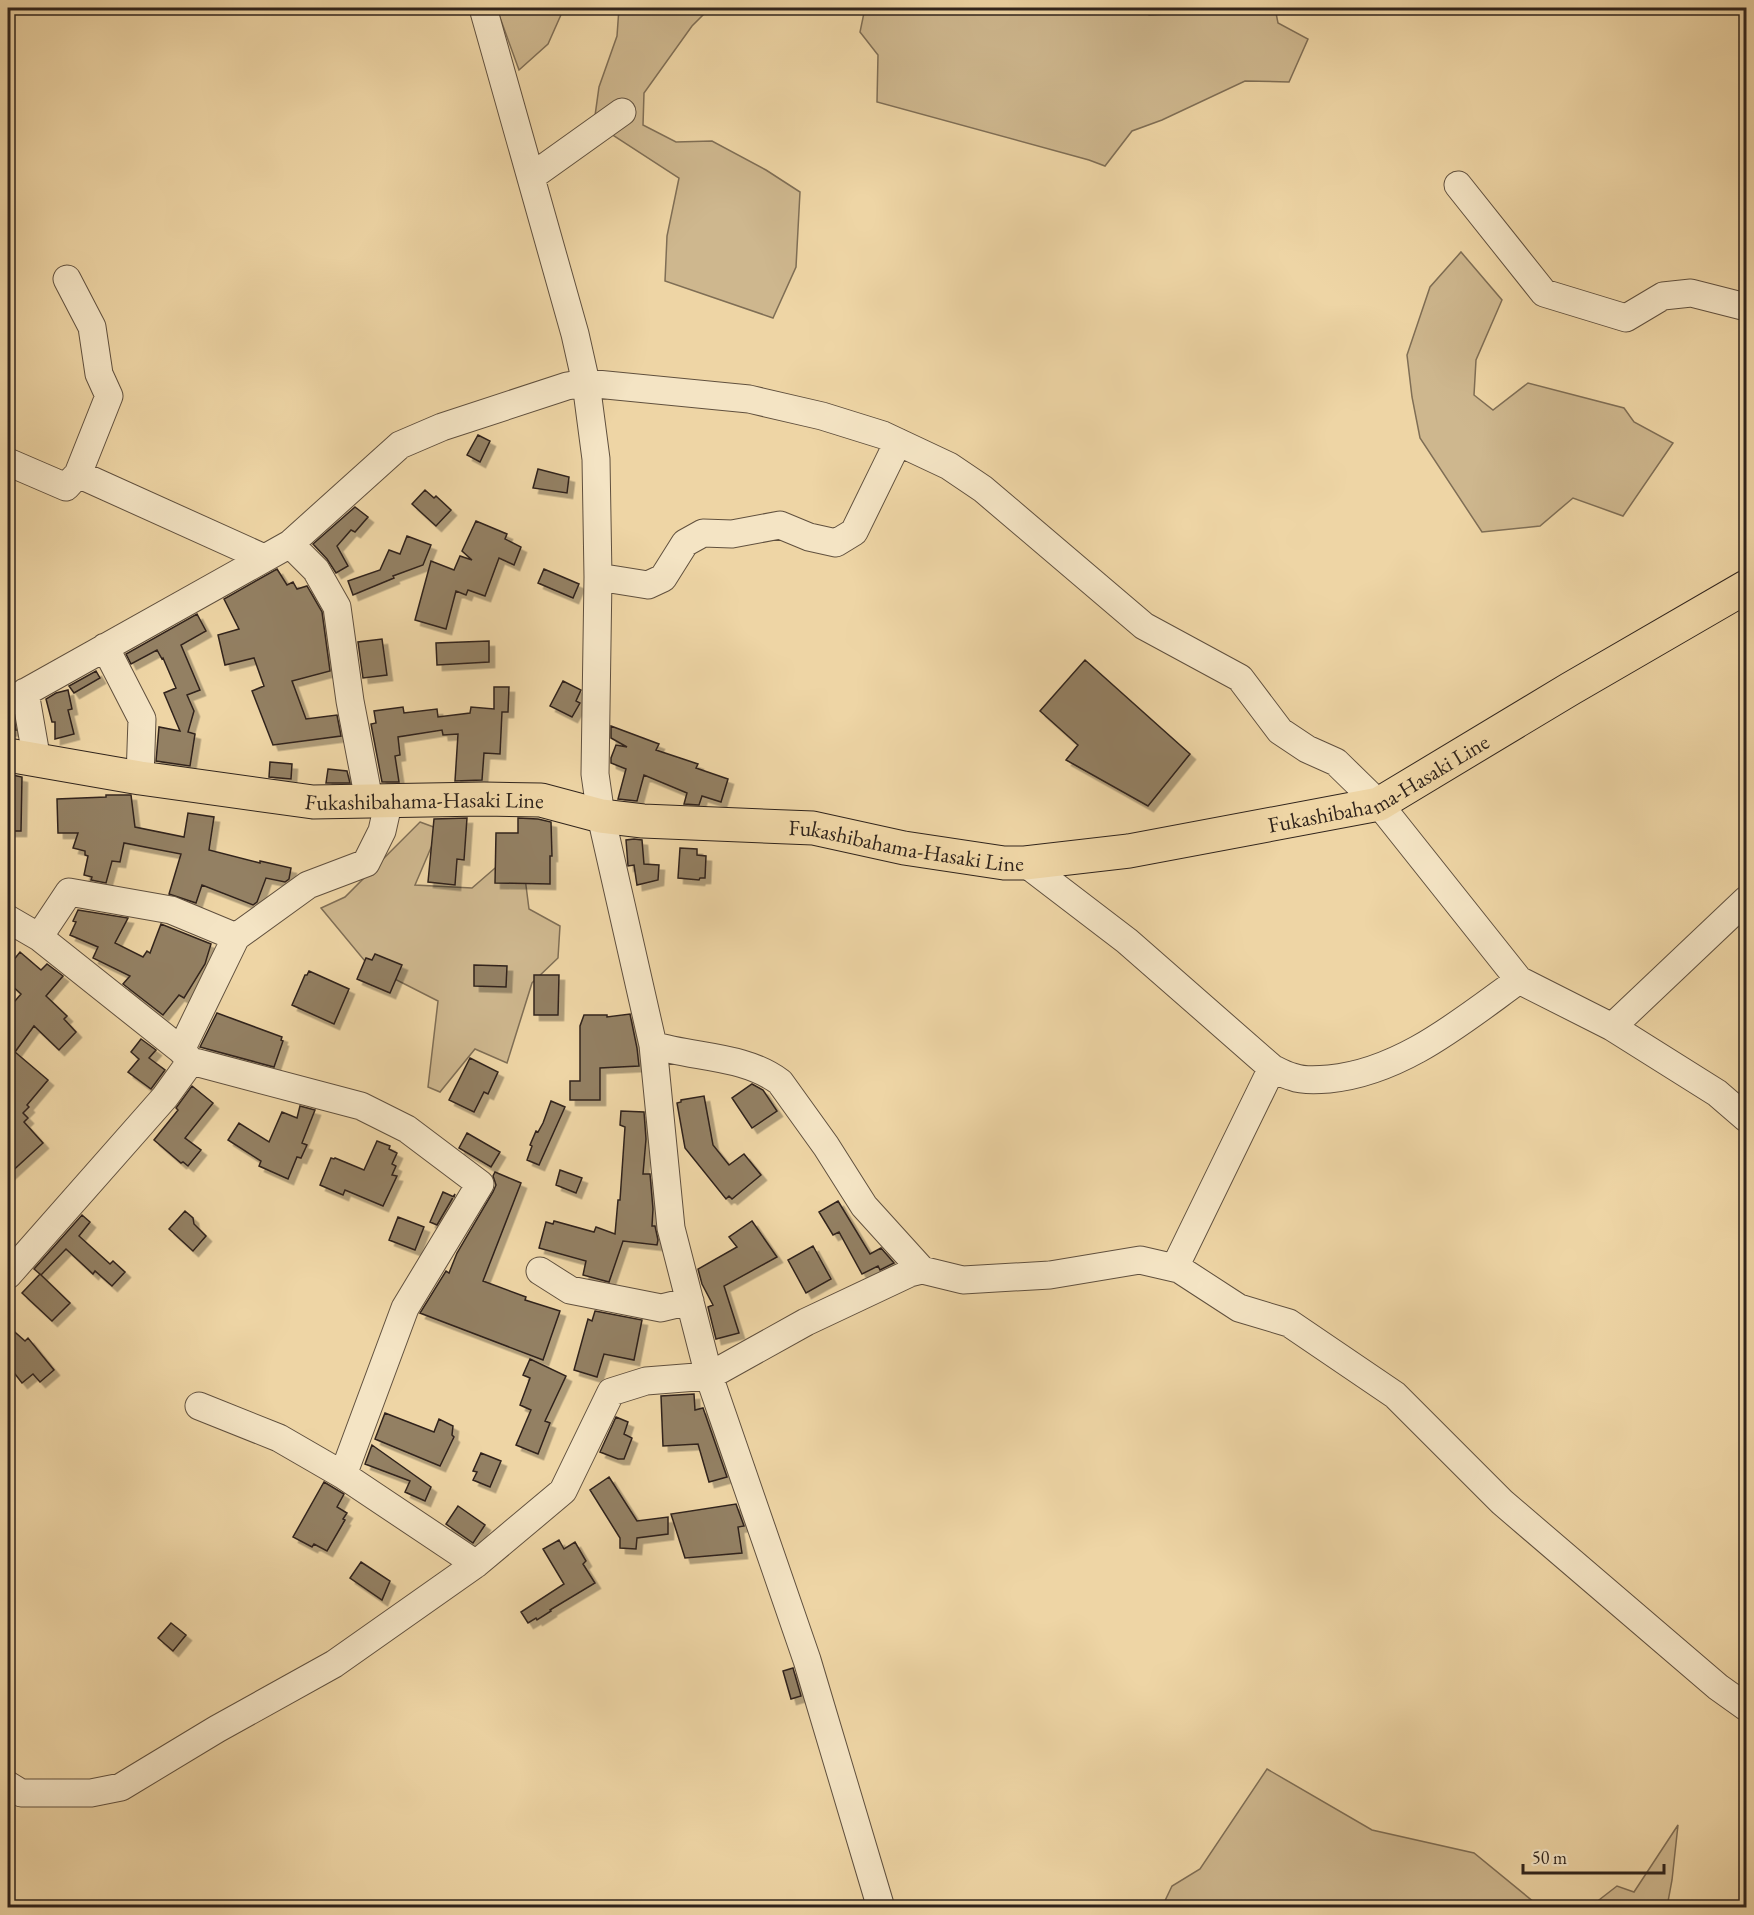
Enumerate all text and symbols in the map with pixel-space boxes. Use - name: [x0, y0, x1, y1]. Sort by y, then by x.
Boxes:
- street label: Fukashibahama-Hasaki Line: [1265, 727, 1495, 839]
- street label: Fukashibahama-Hasaki Line: [303, 784, 544, 817]
- street label: Fukashibahama-Hasaki Line: [788, 813, 1024, 878]
- scale bar: [1523, 1837, 1664, 1875]
- text: 50 m: [1532, 1846, 1567, 1869]

